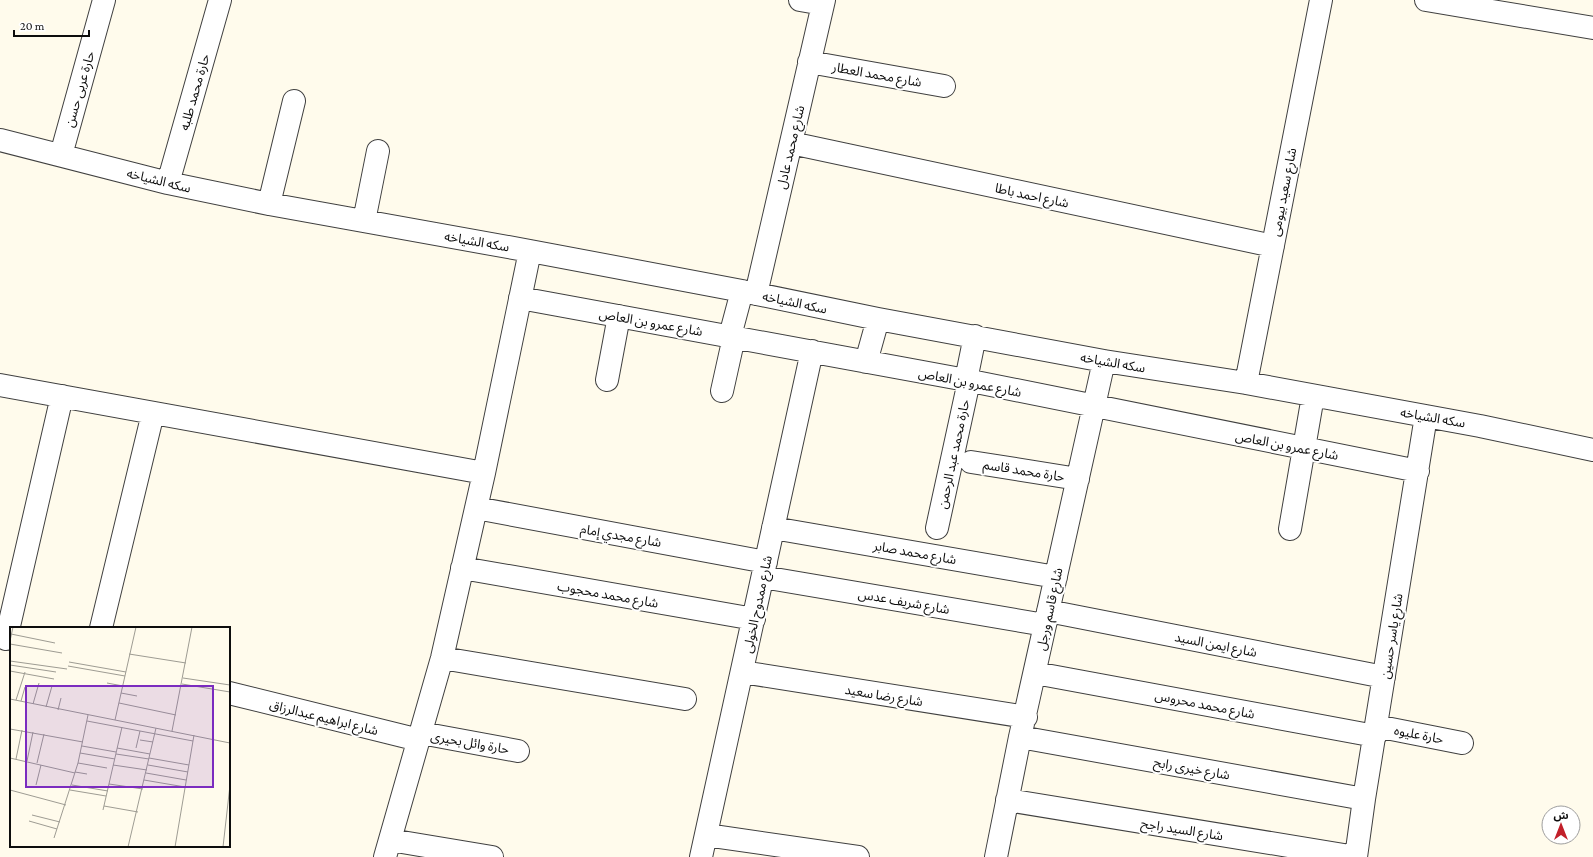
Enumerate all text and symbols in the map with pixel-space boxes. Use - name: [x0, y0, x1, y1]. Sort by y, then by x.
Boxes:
- scale bar: [14, 12, 89, 38]
- text: 20 m: [20, 19, 45, 33]
- street label: حارة عربى حسن: [61, 49, 99, 129]
- street label: حارة محمد طلبه: [176, 52, 213, 132]
- street label: شارع محمد العطار: [829, 59, 923, 93]
- street label: شارع محمد عادل: [774, 104, 810, 191]
- street label: شارع سعيد بيومى: [1268, 147, 1302, 238]
- street label: سكه الشياخه: [125, 165, 193, 196]
- street label: شارع احمد باطا: [993, 180, 1070, 214]
- street label: سكه الشياخه: [443, 228, 511, 255]
- street label: سكه الشياخه: [761, 288, 829, 317]
- street label: شارع عمرو بن العاص: [598, 306, 704, 342]
- street label: سكه الشياخه: [1079, 349, 1147, 376]
- street label: شارع عمرو بن العاص: [917, 365, 1023, 403]
- street label: حارة محمد عبد الرحمن: [935, 398, 973, 510]
- street label: سكه الشياخه: [1399, 404, 1467, 431]
- street label: شارع عمرو بن العاص: [1234, 428, 1340, 466]
- street label: حارة محمد قاسم: [982, 457, 1066, 487]
- street label: شارع مجدي إمام: [579, 521, 663, 553]
- street label: شارع محمد صابر: [871, 538, 958, 570]
- street label: شارع ممدوح الخولى: [740, 554, 778, 655]
- street label: شارع قاسم ورجل: [1033, 566, 1069, 653]
- street label: شارع محمد محجوب: [556, 578, 660, 614]
- street label: شارع شريف عدس: [857, 586, 951, 620]
- street label: شارع ياسر حسين: [1377, 592, 1409, 680]
- inset map: [10, 627, 230, 847]
- street label: شارع ايمن السيد: [1173, 629, 1258, 663]
- street label: شارع رضا سعيد: [843, 682, 924, 712]
- street label: شارع محمد محروس: [1153, 687, 1256, 724]
- street label: شارع ابراهيم عبدالرزاق: [267, 697, 380, 741]
- street label: حارة عليوه: [1393, 722, 1445, 747]
- street label: حارة وائل بحيرى: [429, 728, 511, 758]
- street label: شارع خيرى رابح: [1152, 754, 1231, 786]
- north arrow: [1541, 805, 1581, 845]
- text: ش: [1553, 809, 1569, 822]
- street label: شارع السيد راجح: [1139, 816, 1224, 846]

